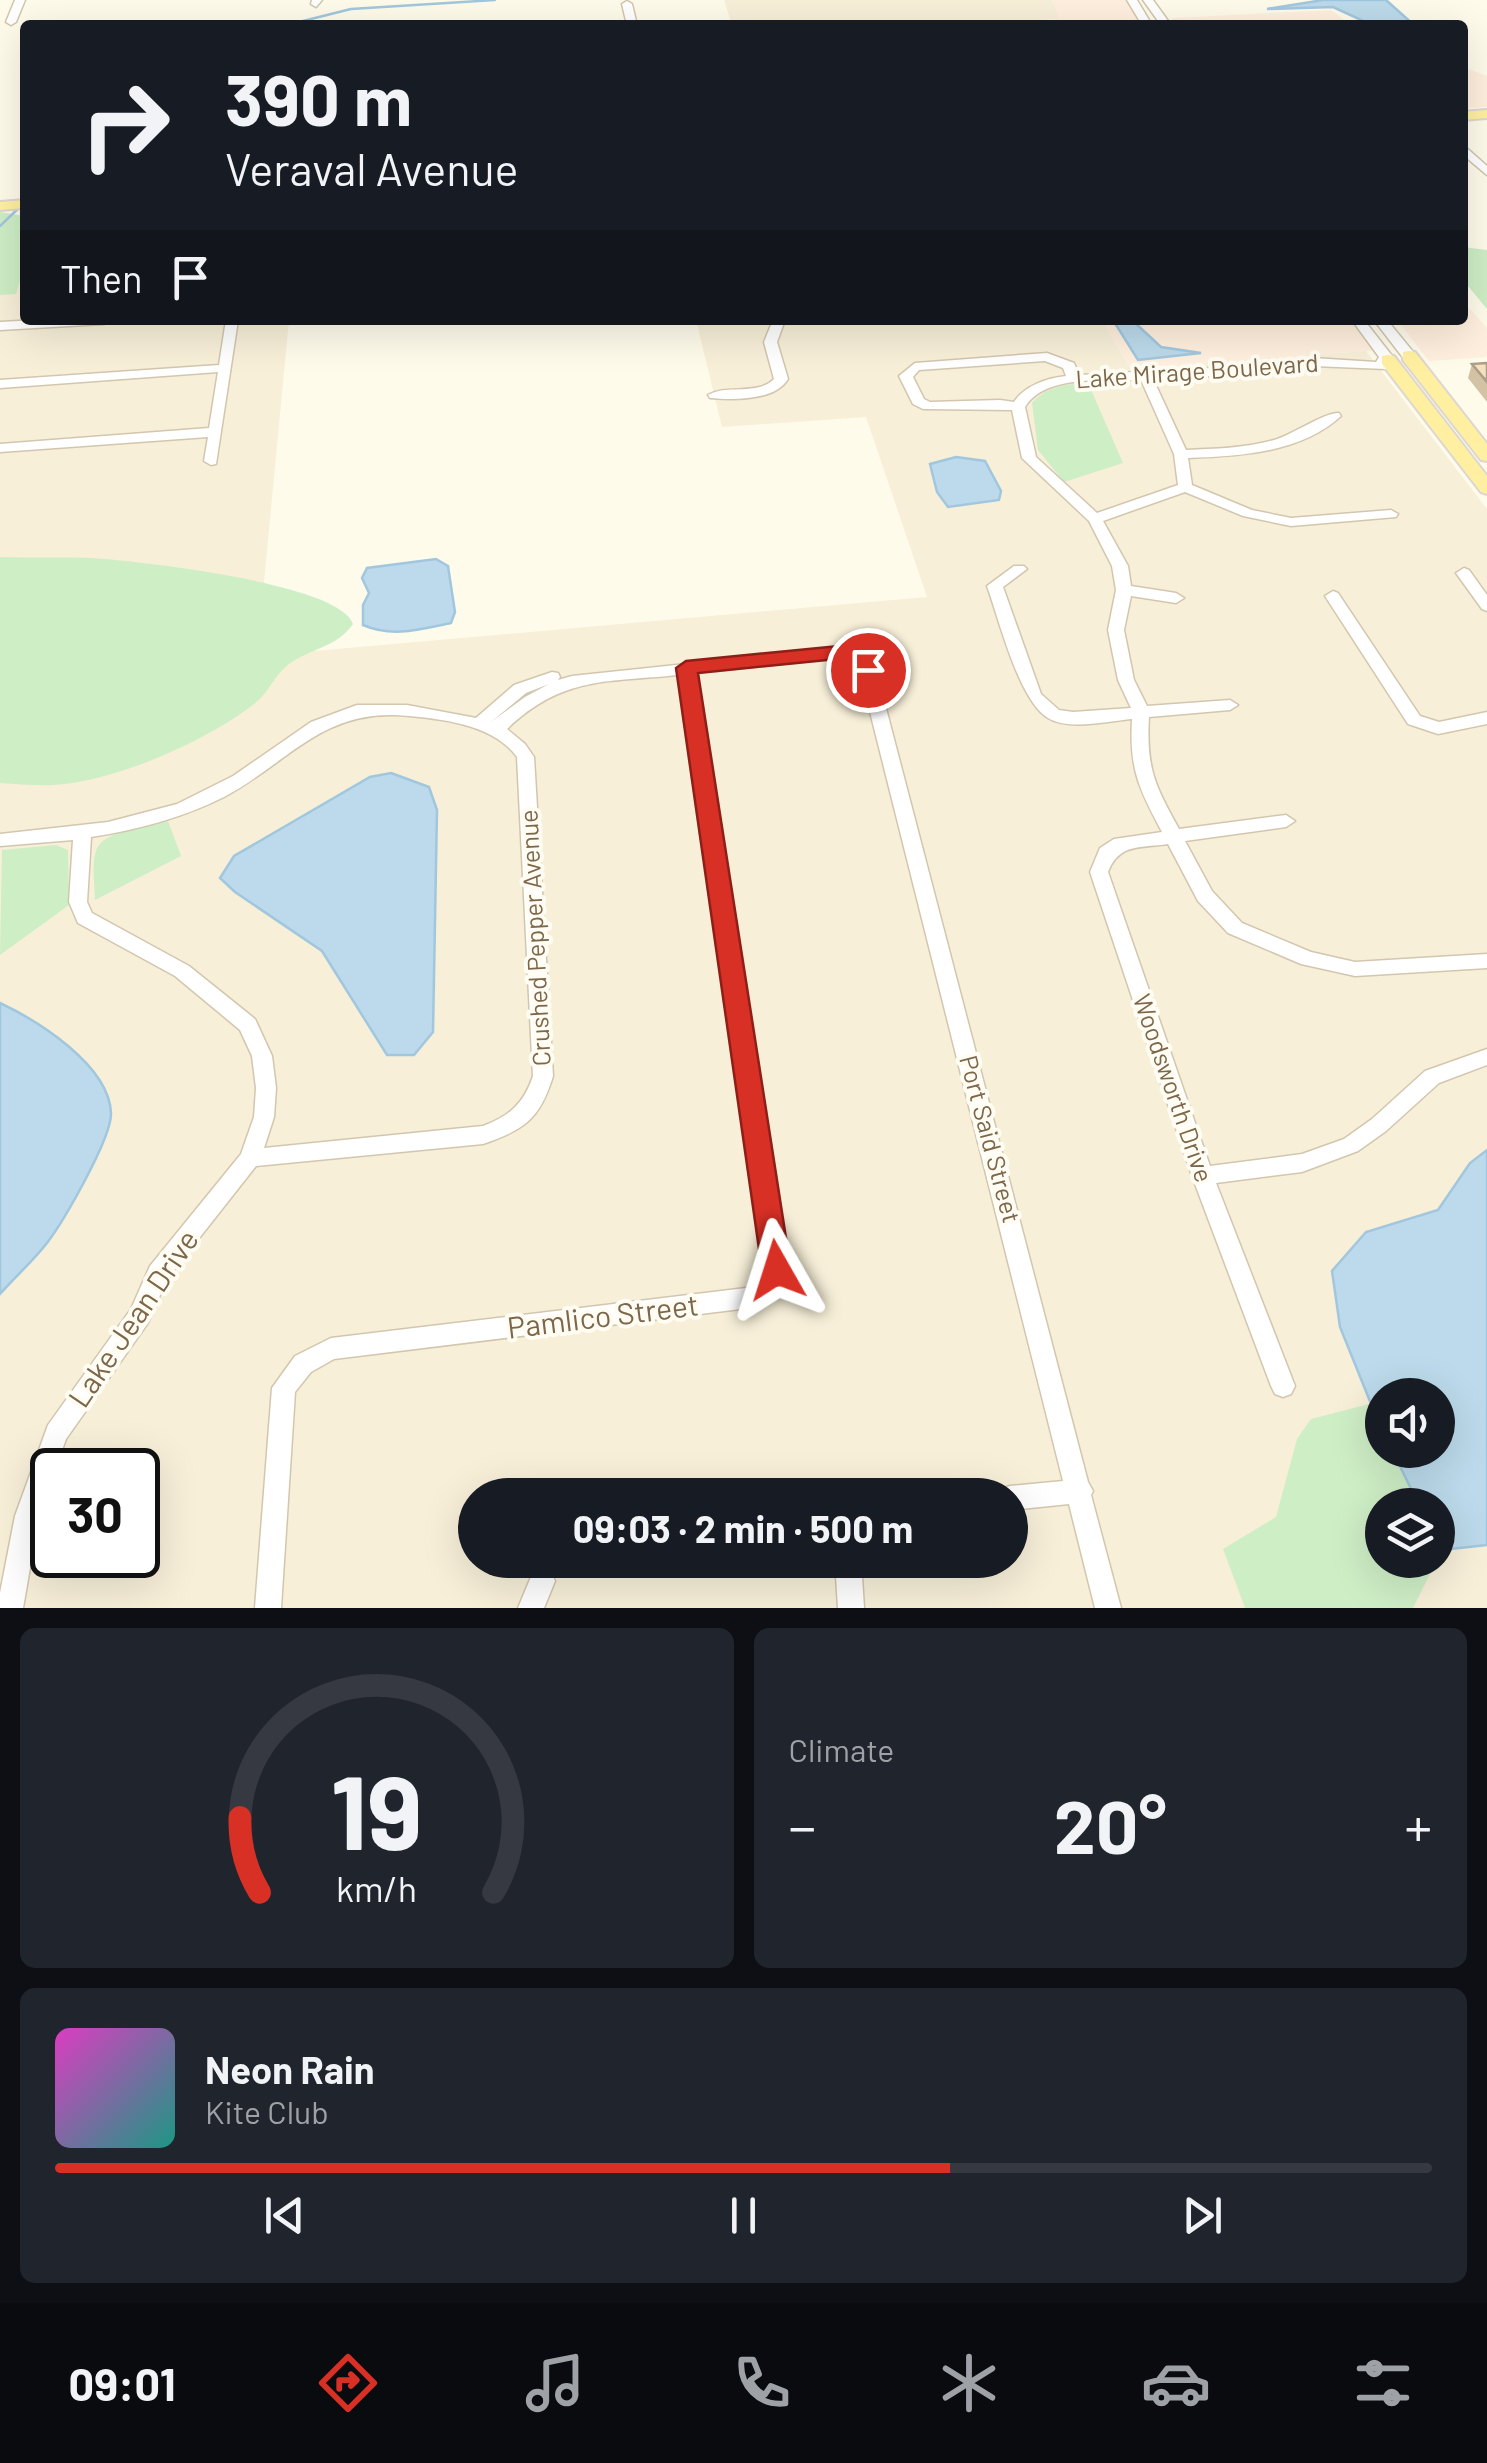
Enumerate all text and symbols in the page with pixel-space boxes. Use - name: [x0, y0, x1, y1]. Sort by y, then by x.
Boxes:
- text: 390 m: [225, 56, 412, 140]
- icon: right: [60, 60, 190, 190]
- text: Veraval Avenue: [225, 141, 519, 195]
- icon: arrive: [163, 250, 218, 305]
- text: Then: [60, 255, 143, 301]
- street label: Lake Mirage Boulevard: [1074, 347, 1319, 393]
- pin: [826, 628, 911, 713]
- icon: arrive: [841, 643, 896, 698]
- street label: Crushed Pepper Avenue: [512, 809, 556, 1067]
- street label: Woodsworth Drive: [1128, 990, 1220, 1186]
- street label: Port Said Street: [954, 1052, 1028, 1226]
- position arrow: [725, 1218, 829, 1322]
- street label: Lake Jean Drive: [60, 1222, 205, 1413]
- street label: Pamlico Street: [505, 1285, 700, 1345]
- map controls: [1365, 1378, 1455, 1578]
- button: sound: [1365, 1378, 1455, 1468]
- speed limit sign: 30: [30, 1448, 160, 1578]
- button: layers: [1365, 1488, 1455, 1578]
- text: 09:03 · 2 min · 500 m: [573, 1505, 913, 1551]
- text: Climate: [789, 1730, 894, 1768]
- text: 19: [331, 1746, 423, 1871]
- text: 20°: [1054, 1779, 1167, 1869]
- text: −: [789, 1792, 816, 1858]
- text: +: [1404, 1792, 1432, 1858]
- text: km/h: [336, 1866, 417, 1909]
- text: Neon Rain: [205, 2046, 374, 2092]
- text: Kite Club: [205, 2092, 329, 2130]
- icon: previous: [257, 2188, 312, 2243]
- icon: pause: [716, 2188, 771, 2243]
- icon: next: [1175, 2188, 1230, 2243]
- icon: directions: [313, 2348, 383, 2418]
- icon: music: [520, 2348, 590, 2418]
- icon: phone: [727, 2348, 797, 2418]
- icon: climate: [934, 2348, 1004, 2418]
- icon: car: [1141, 2348, 1211, 2418]
- icon: filters: [1348, 2348, 1418, 2418]
- text: 09:01: [69, 2356, 176, 2410]

